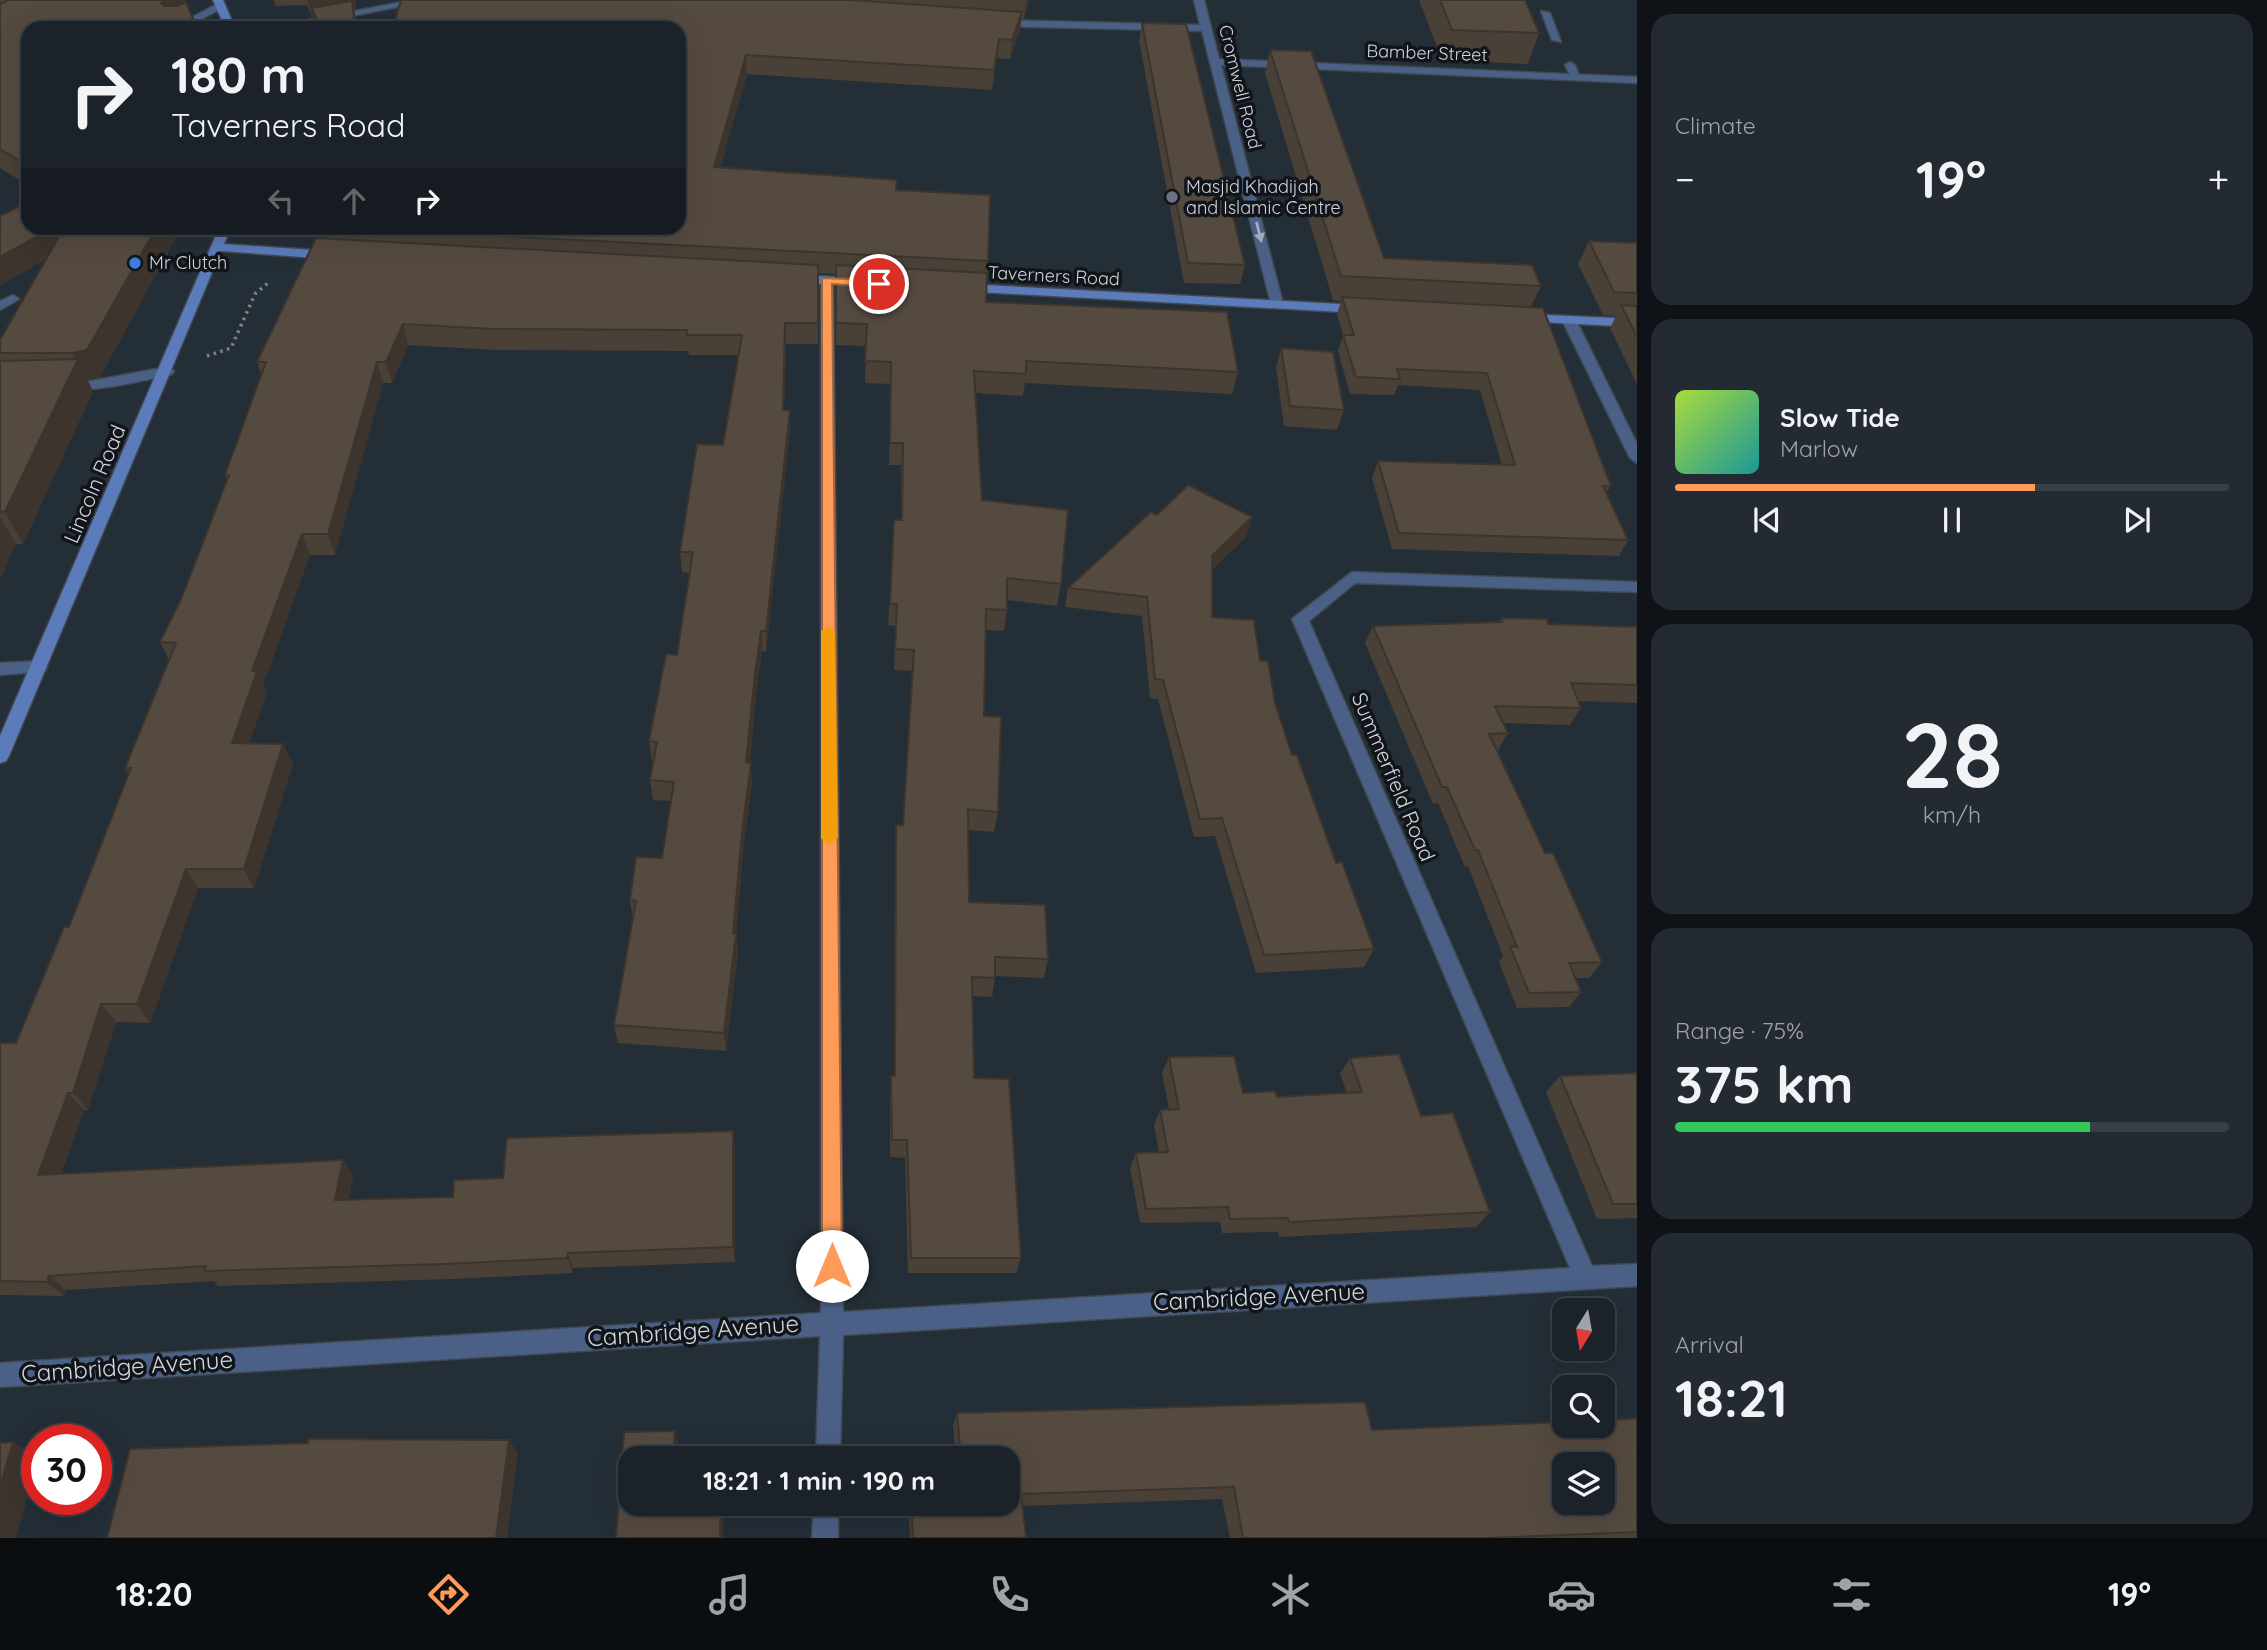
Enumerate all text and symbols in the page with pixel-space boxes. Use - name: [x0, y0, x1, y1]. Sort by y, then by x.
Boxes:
- street label: Cromwell Road: [1214, 22, 1267, 151]
- street label: Bamber Street: [1366, 39, 1488, 66]
- text: 180 m: [171, 44, 306, 105]
- icon: right: [56, 49, 147, 140]
- text: Taverners Road: [171, 105, 405, 145]
- text: Climate: [1675, 111, 1756, 140]
- text: 19°: [1916, 146, 1986, 211]
- text: −: [1675, 155, 1695, 203]
- text: +: [2208, 155, 2229, 203]
- place label: Masjid Khadijah and Islamic Centre: [1186, 175, 1341, 219]
- icon: left: [262, 182, 300, 220]
- icon: ahead: [335, 182, 373, 220]
- icon: right: [408, 182, 446, 220]
- marker: Masjid Khadijah and Islamic Centre: [1164, 189, 1180, 205]
- one-way arrow: [1254, 221, 1265, 243]
- place label: Mr Clutch: [149, 251, 227, 274]
- pin: [849, 254, 909, 314]
- marker: Mr Clutch: [127, 255, 143, 271]
- street label: Taverners Road: [988, 261, 1120, 290]
- icon: arrive: [860, 265, 898, 303]
- text: Slow Tide: [1780, 401, 1900, 434]
- street label: Lincoln Road: [57, 420, 131, 547]
- text: Marlow: [1780, 434, 1858, 463]
- icon: previous: [1748, 501, 1786, 539]
- icon: pause: [1933, 501, 1971, 539]
- icon: next: [2118, 501, 2156, 539]
- street label: Summerfield Road: [1347, 688, 1441, 865]
- text: 28: [1901, 697, 2003, 811]
- text: km/h: [1923, 800, 1981, 829]
- text: Range · 75%: [1675, 1016, 1804, 1045]
- text: 375 km: [1675, 1051, 1854, 1116]
- position arrow: [795, 1229, 869, 1303]
- street label: Cambridge Avenue: [1152, 1275, 1366, 1317]
- north arrow: [1552, 1298, 1615, 1362]
- map controls: [1552, 1298, 1615, 1515]
- street label: Cambridge Avenue: [586, 1308, 800, 1352]
- text: Arrival: [1675, 1330, 1744, 1359]
- street label: Cambridge Avenue: [20, 1344, 234, 1388]
- text: 18:21: [1675, 1365, 1788, 1430]
- button: search: [1552, 1375, 1615, 1438]
- speed limit sign: 30: [21, 1424, 112, 1515]
- button: layers: [1552, 1452, 1615, 1515]
- text: 18:21 · 1 min · 190 m: [703, 1464, 935, 1497]
- icon: directions: [424, 1570, 473, 1619]
- icon: music: [705, 1570, 754, 1619]
- icon: phone: [985, 1570, 1034, 1619]
- icon: climate: [1266, 1570, 1315, 1619]
- icon: car: [1547, 1570, 1596, 1619]
- icon: filters: [1827, 1570, 1876, 1619]
- text: 18:20: [116, 1574, 192, 1614]
- text: 19°: [2108, 1574, 2151, 1614]

